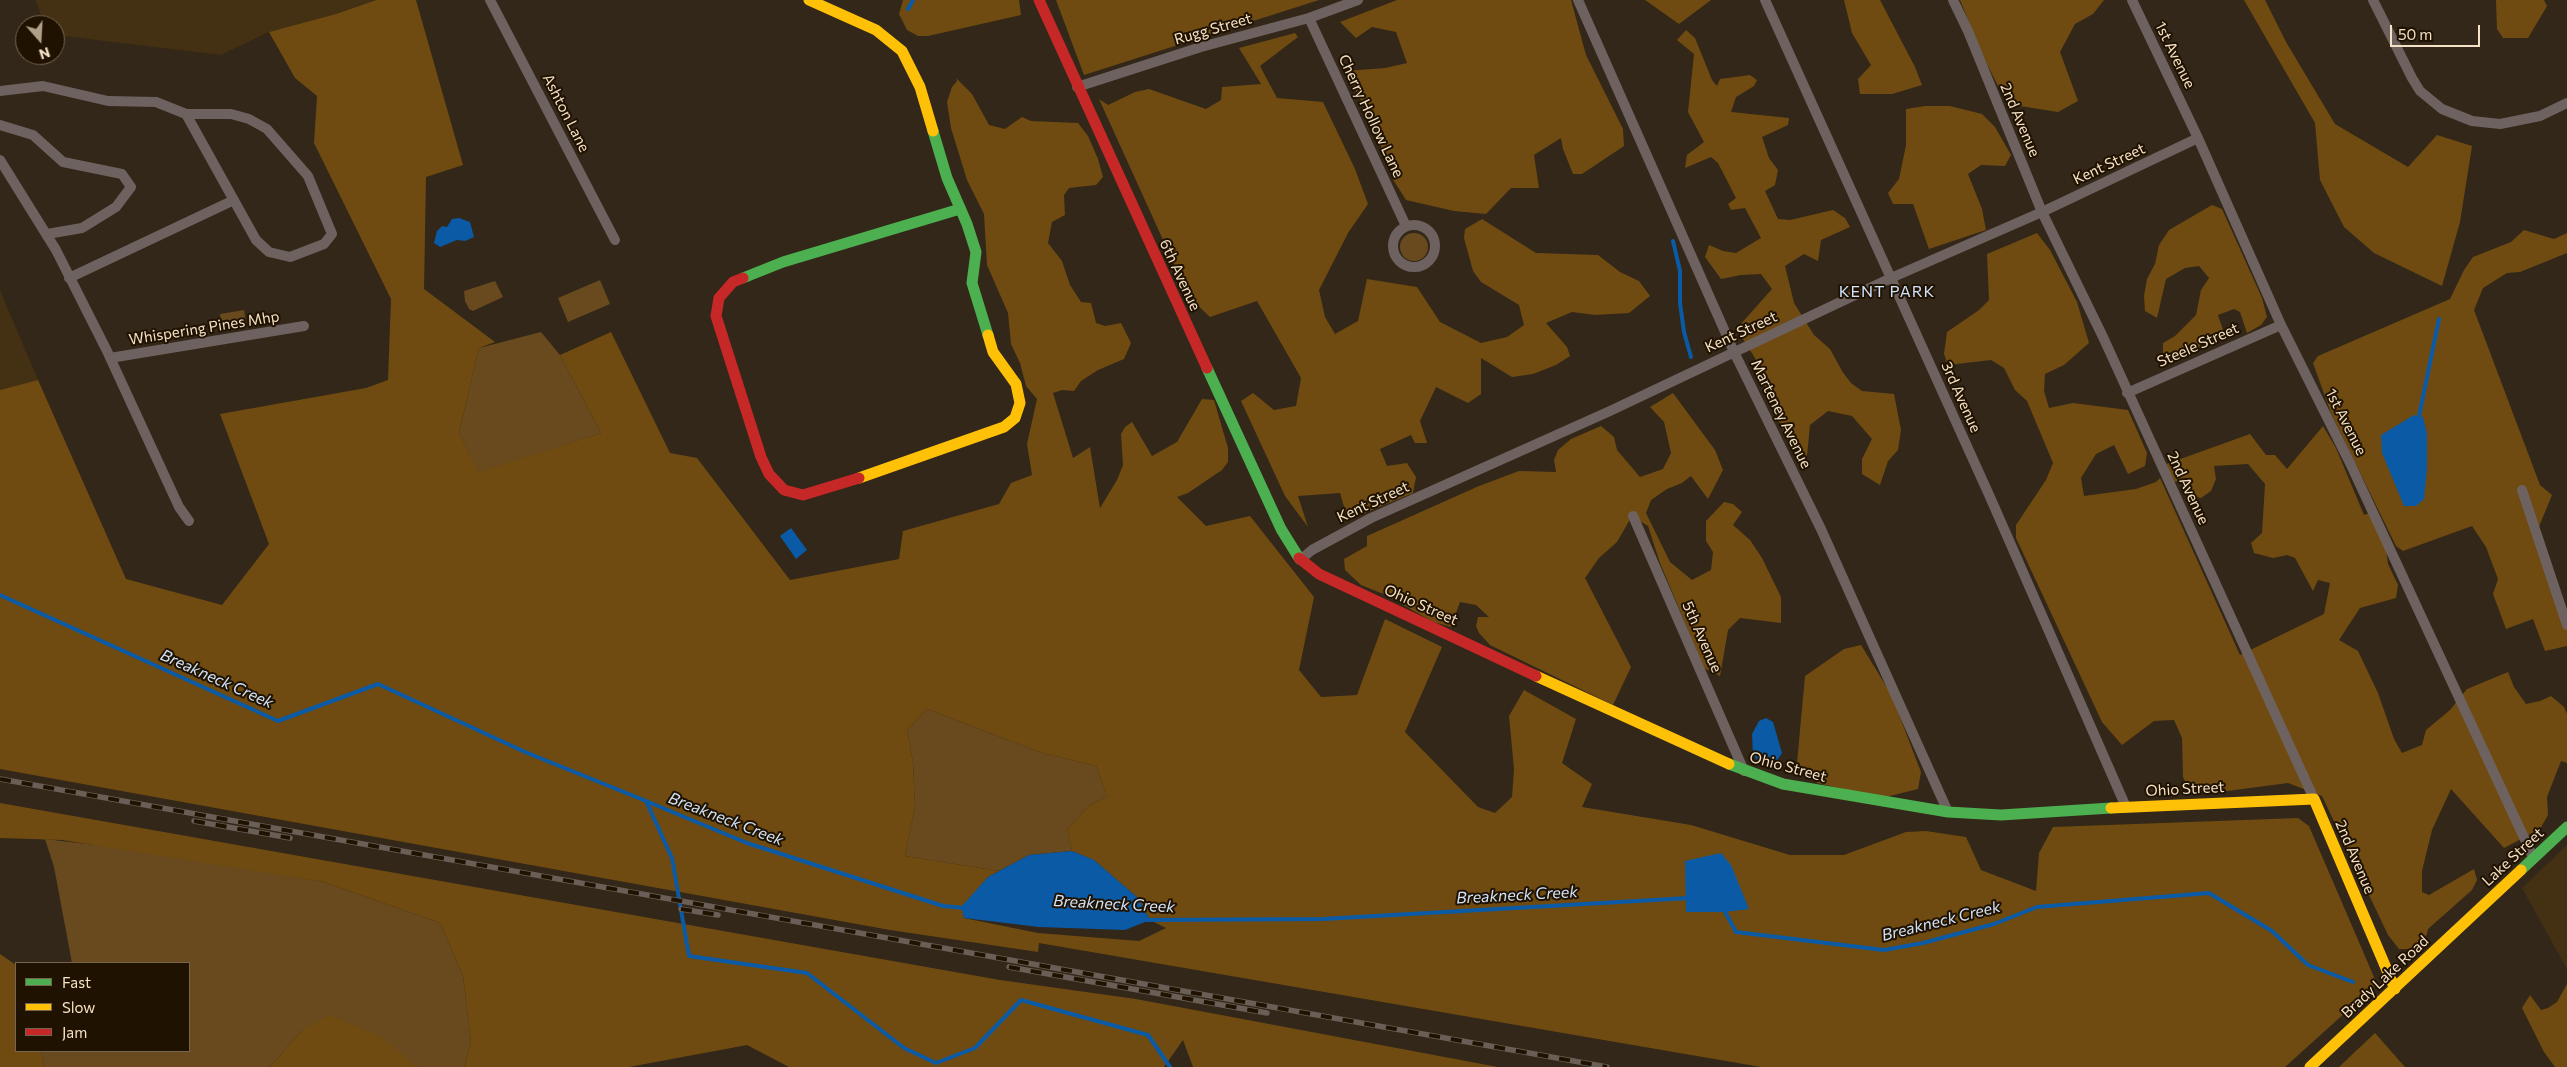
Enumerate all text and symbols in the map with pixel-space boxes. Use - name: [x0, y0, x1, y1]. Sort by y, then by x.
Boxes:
- street label: Rugg Street: [1172, 9, 1254, 49]
- north arrow: [15, 15, 65, 65]
- scale bar: [2392, 15, 2482, 47]
- street label: 1st Avenue: [2151, 19, 2199, 91]
- text: 50 m: [2398, 25, 2432, 43]
- text: N: [37, 44, 52, 63]
- street label: Cherry Hollow Lane: [1335, 52, 1407, 180]
- street label: Ashton Lane: [539, 71, 593, 155]
- street label: 2nd Avenue: [1996, 80, 2044, 160]
- street label: Kent Street: [2070, 139, 2148, 189]
- street label: 6th Avenue: [1156, 236, 1204, 314]
- district label: KENT PARK: [1838, 282, 1936, 302]
- street label: Whispering Pines Mhp: [127, 307, 281, 349]
- street label: Kent Street: [1702, 307, 1780, 357]
- street label: Steele Street: [2154, 319, 2242, 371]
- street label: Marteney Avenue: [1747, 357, 1815, 471]
- street label: 3rd Avenue: [1937, 359, 1985, 435]
- street label: 1st Avenue: [2322, 386, 2370, 458]
- street label: 2nd Avenue: [2163, 449, 2213, 527]
- street label: Kent Street: [1334, 477, 1412, 527]
- street label: Ohio Street: [1381, 581, 1461, 629]
- street label: 5th Avenue: [1678, 599, 1726, 675]
- water label: Breakneck Creek: [157, 645, 277, 713]
- street label: Ohio Street: [1748, 748, 1828, 786]
- street label: Ohio Street: [2145, 778, 2225, 800]
- water label: Breakneck Creek: [666, 788, 786, 850]
- street label: 2nd Avenue: [2331, 817, 2379, 897]
- street label: Lake Street: [2479, 824, 2547, 890]
- water label: Breakneck Creek: [1456, 882, 1578, 908]
- water label: Breakneck Creek: [1053, 891, 1175, 917]
- water label: Breakneck Creek: [1880, 897, 2002, 945]
- street label: Brady Lake Road: [2338, 932, 2432, 1022]
- legend: [15, 962, 190, 1052]
- text: Fast: [62, 973, 91, 991]
- text: Slow: [62, 998, 95, 1016]
- text: Jam: [62, 1023, 87, 1041]

